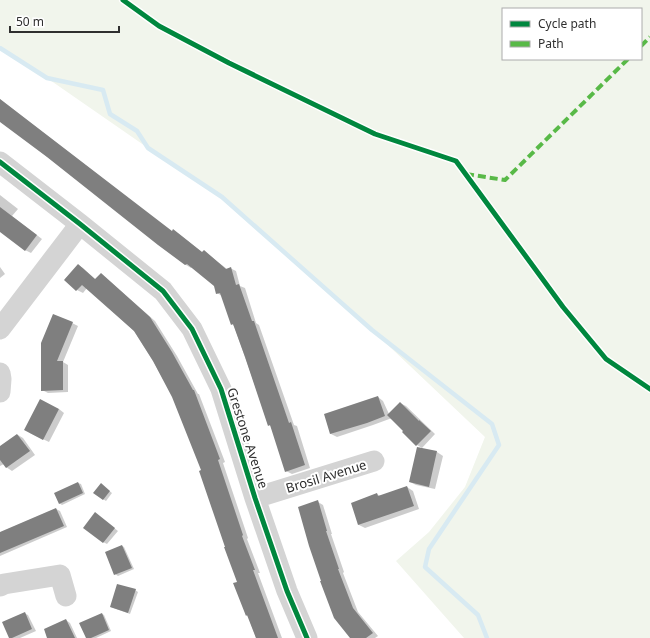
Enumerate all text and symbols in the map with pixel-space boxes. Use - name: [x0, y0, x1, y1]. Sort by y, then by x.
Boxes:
- scale bar: [10, 8, 119, 34]
- legend: [502, 8, 642, 60]
- text: 50 m: [16, 13, 44, 30]
- text: Cycle path: [538, 15, 596, 32]
- text: Path: [538, 35, 564, 52]
- street label: Grestone Avenue: [223, 385, 273, 491]
- street label: Brosil Avenue: [283, 455, 369, 497]

